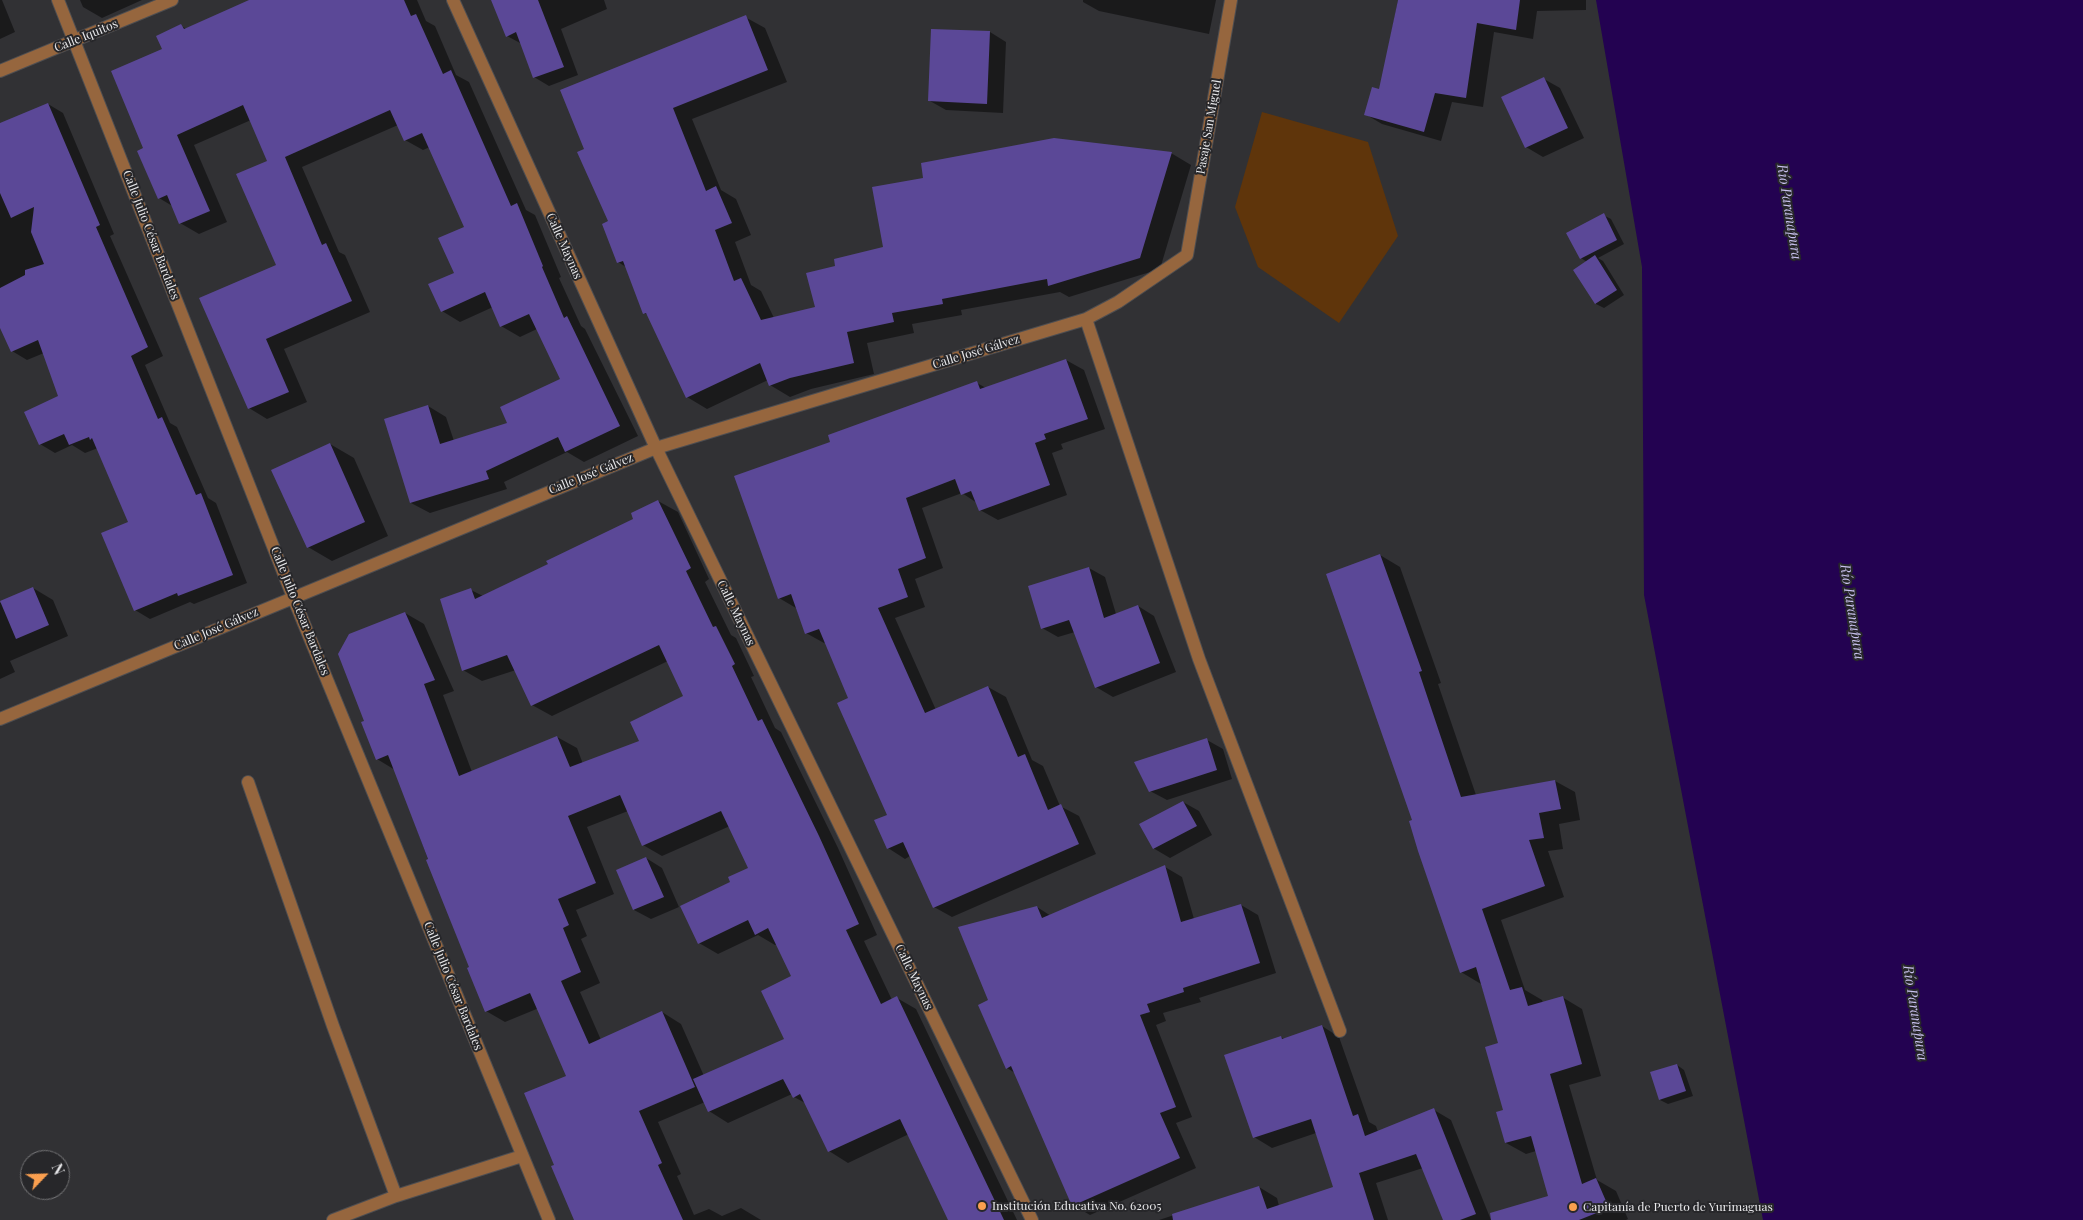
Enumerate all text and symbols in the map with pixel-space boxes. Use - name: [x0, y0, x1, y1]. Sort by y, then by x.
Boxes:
- street label: Calle Iquitos: [52, 17, 120, 55]
- street label: Pasaje San Miguel: [1194, 79, 1224, 175]
- water label: Río Paranapura: [1773, 163, 1805, 261]
- street label: Calle Julio César Bardales: [120, 168, 182, 302]
- street label: Calle Maynas: [543, 211, 585, 281]
- street label: Calle José Gálvez: [931, 332, 1021, 372]
- street label: Calle José Gálvez: [547, 450, 635, 498]
- street label: Calle Julio César Bardales: [268, 545, 332, 677]
- water label: Río Paranapura: [1836, 563, 1868, 661]
- street label: Calle Maynas: [714, 578, 758, 648]
- street label: Calle José Gálvez: [172, 605, 260, 653]
- street label: Calle Julio César Bardales: [421, 920, 485, 1052]
- street label: Calle Maynas: [892, 942, 936, 1012]
- water label: Río Paranapura: [1899, 964, 1931, 1062]
- north arrow: [20, 1150, 70, 1200]
- text: N: [48, 1161, 69, 1178]
- place label: Institución Educativa No. 62005: [992, 1199, 1161, 1213]
- marker: Institución Educativa No. 62005: [976, 1200, 988, 1212]
- place label: Capitanía de Puerto de Yurimaguas: [1583, 1200, 1773, 1214]
- marker: Capitanía de Puerto de Yurimaguas: [1567, 1201, 1579, 1213]

